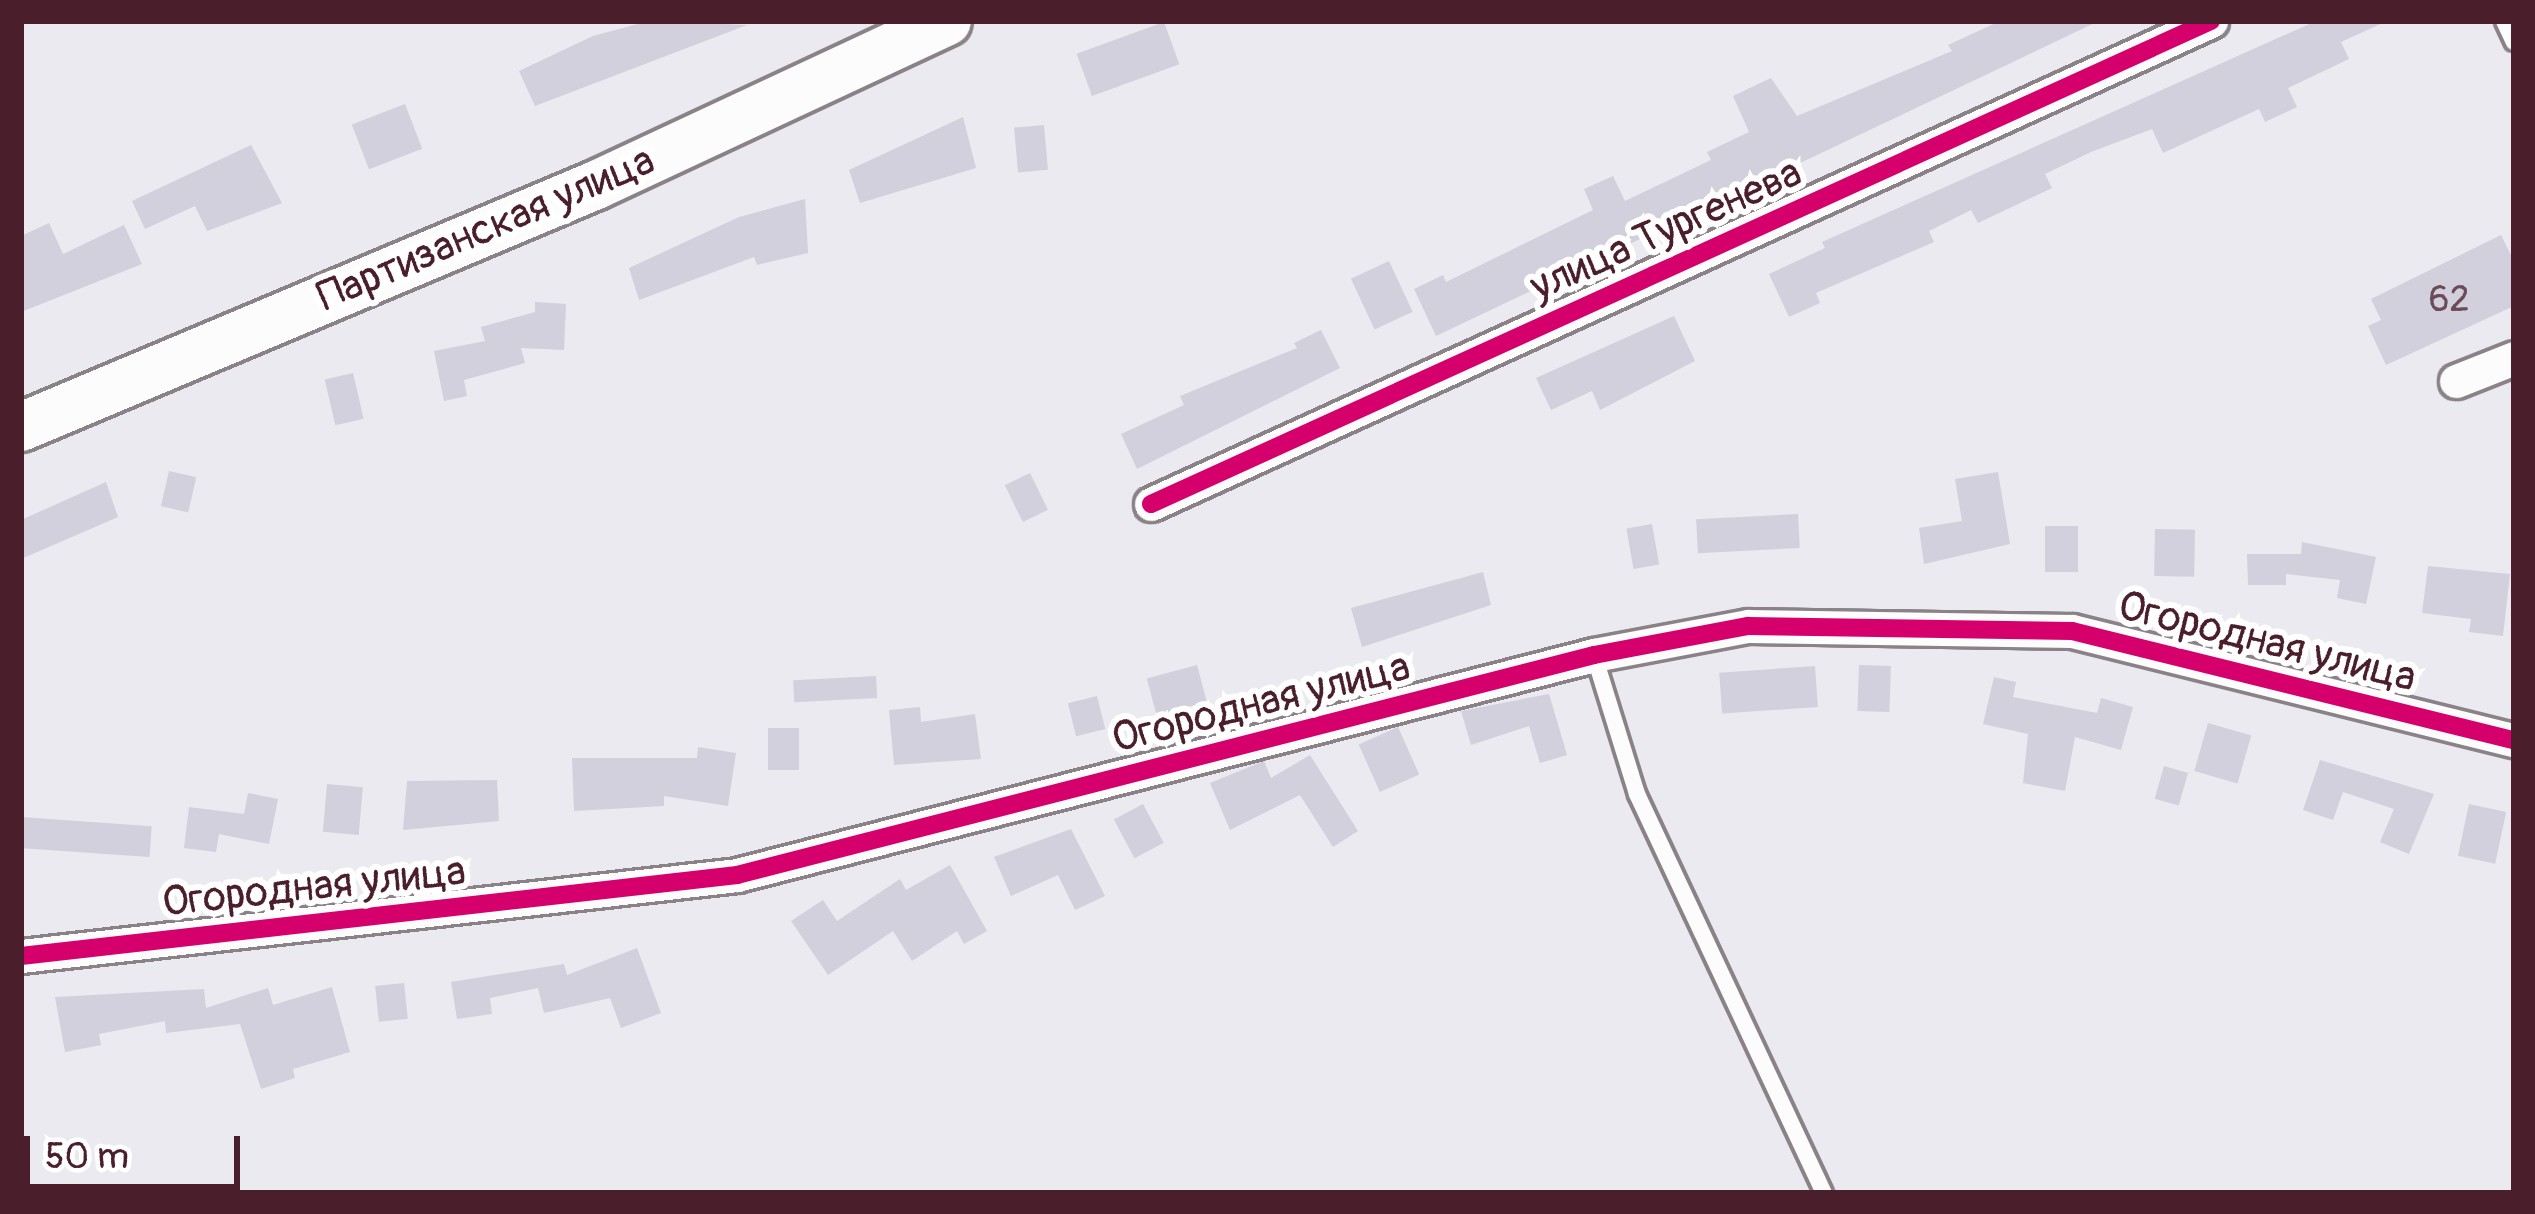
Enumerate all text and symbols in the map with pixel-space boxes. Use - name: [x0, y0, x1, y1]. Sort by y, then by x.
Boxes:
- street label: Партизанская улица: [310, 135, 662, 323]
- street label: улица Тургенева: [1523, 148, 1809, 312]
- house number: 62: [2428, 278, 2470, 322]
- street label: Огородная улица: [2113, 581, 2421, 703]
- street label: Огородная улица: [1107, 642, 1415, 764]
- street label: Огородная улица: [160, 846, 468, 928]
- scale bar: [30, 1112, 246, 1186]
- text: 50 m: [45, 1134, 129, 1179]

